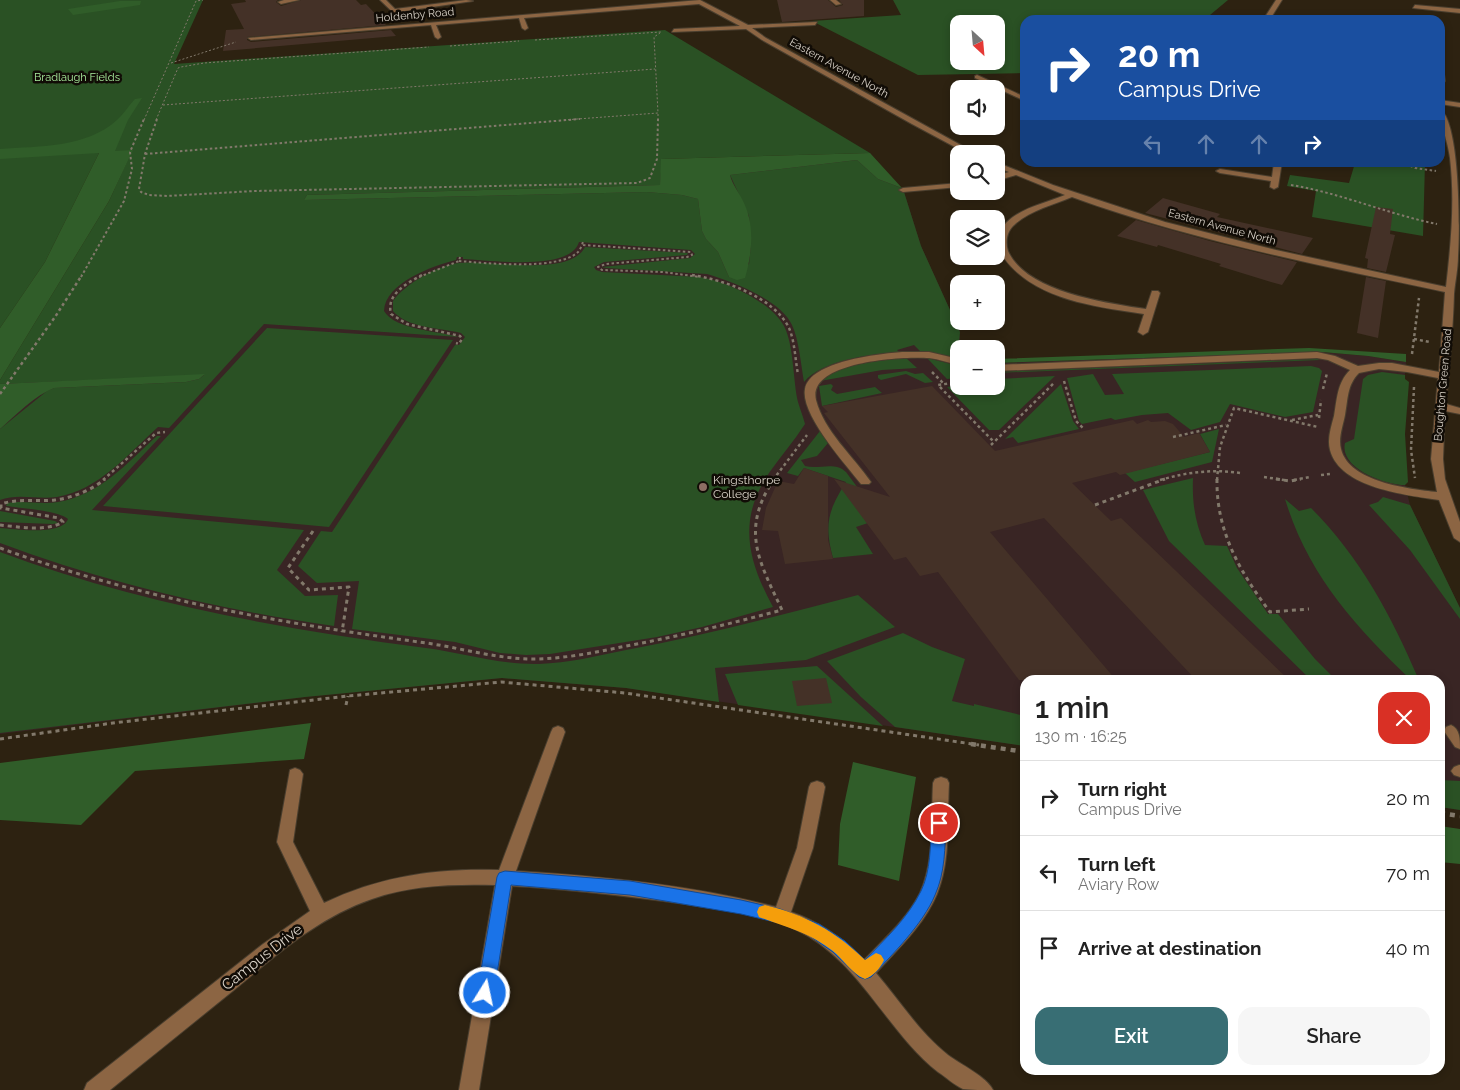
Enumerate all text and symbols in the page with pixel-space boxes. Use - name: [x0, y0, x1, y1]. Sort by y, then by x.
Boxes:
- street label: Holdenby Road: [375, 5, 455, 25]
- north arrow: [950, 15, 1005, 70]
- map controls: [950, 15, 1005, 395]
- text: 20 m: [1118, 34, 1200, 75]
- street label: Eastern Avenue North: [787, 35, 891, 101]
- icon: right: [1035, 35, 1100, 100]
- park label: Bradlaugh Fields: [34, 71, 120, 84]
- text: Campus Drive: [1118, 76, 1261, 102]
- button: sound: [950, 80, 1005, 135]
- icon: left: [1139, 130, 1167, 158]
- icon: ahead: [1192, 130, 1220, 158]
- icon: ahead: [1245, 130, 1273, 158]
- icon: right: [1298, 130, 1326, 158]
- button: search: [950, 145, 1005, 200]
- street label: Eastern Avenue North: [1167, 206, 1277, 248]
- button: layers: [950, 210, 1005, 265]
- button: +: [950, 275, 1005, 330]
- street label: Boughton Green Road: [1432, 328, 1454, 442]
- button: −: [950, 340, 1005, 395]
- place label: Kingsthorpe College: [713, 473, 780, 501]
- marker: Kingsthorpe College: [697, 481, 709, 493]
- text: 1 min: [1035, 690, 1110, 725]
- button: close: [1378, 692, 1430, 744]
- text: 130 m · 16:25: [1035, 727, 1127, 746]
- text: Turn right: [1078, 778, 1167, 800]
- icon: right: [1035, 784, 1063, 812]
- text: 20 m: [1386, 787, 1430, 809]
- text: Campus Drive: [1078, 800, 1182, 819]
- pin: [918, 802, 960, 844]
- icon: arrive: [925, 809, 953, 837]
- text: Turn left: [1078, 853, 1155, 875]
- icon: left: [1035, 859, 1063, 887]
- text: 70 m: [1386, 862, 1430, 884]
- text: Aviary Row: [1078, 875, 1159, 894]
- street label: Campus Drive: [218, 920, 306, 994]
- icon: arrive: [1035, 934, 1063, 962]
- text: Arrive at destination: [1078, 937, 1262, 959]
- text: 40 m: [1386, 937, 1430, 959]
- position arrow: [458, 966, 510, 1018]
- button: Exit: [1035, 1007, 1228, 1065]
- button: Share: [1238, 1007, 1430, 1065]

